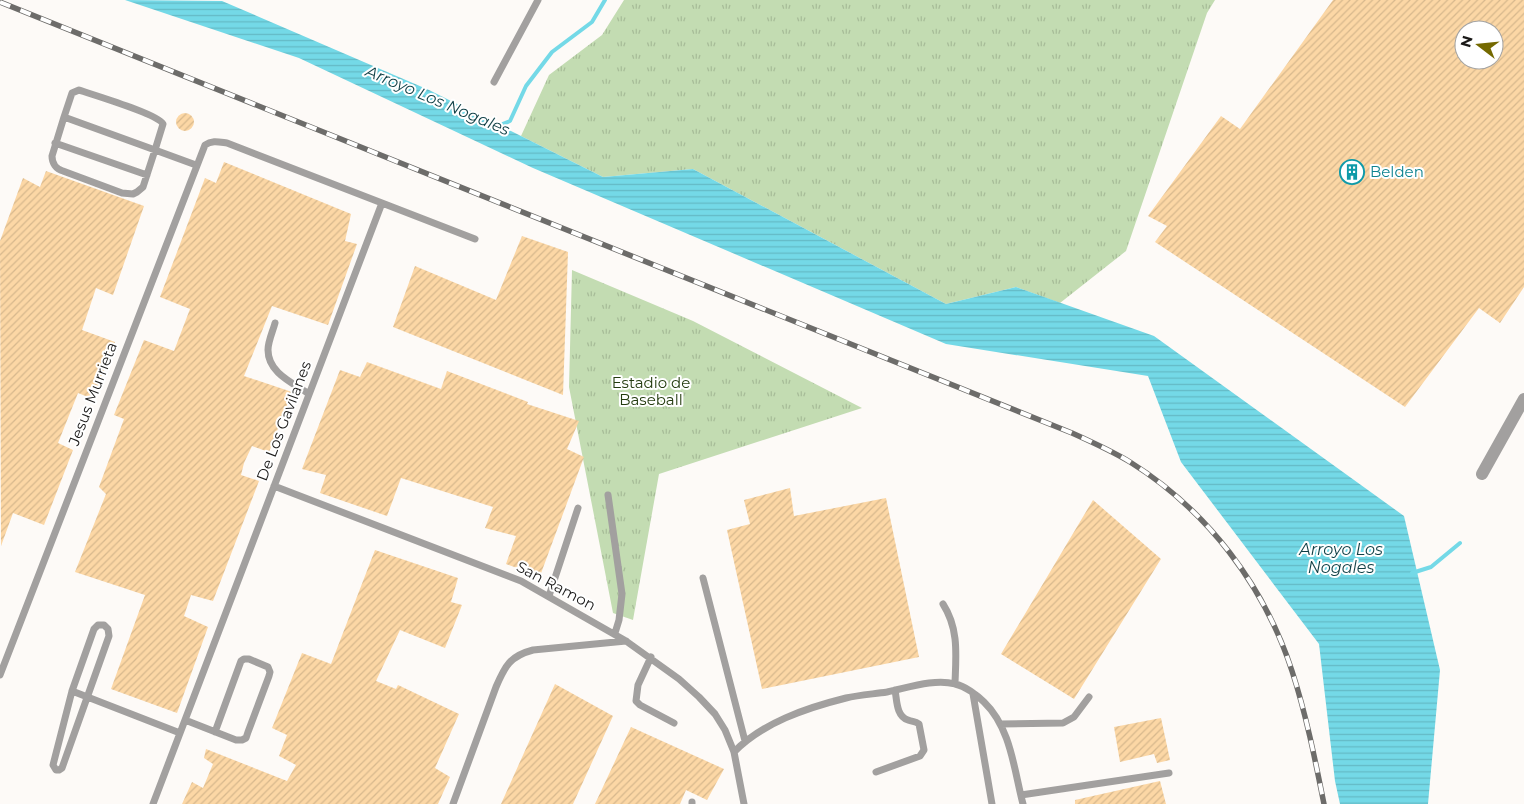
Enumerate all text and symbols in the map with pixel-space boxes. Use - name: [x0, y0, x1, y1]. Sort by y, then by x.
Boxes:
- north arrow: [1454, 20, 1504, 70]
- text: N: [1456, 33, 1477, 49]
- water label: Arroyo Los Nogales: [362, 61, 513, 139]
- building icon: Belden: [1339, 159, 1365, 185]
- place label: Belden: [1370, 162, 1424, 181]
- street label: Jesus Murrieta: [64, 339, 121, 449]
- street label: De Los Gavilanes: [252, 358, 315, 483]
- park label: Estadio de Baseball: [612, 373, 690, 409]
- water label: Arroyo Los Nogales: [1298, 540, 1383, 577]
- street label: San Ramon: [513, 557, 599, 614]

